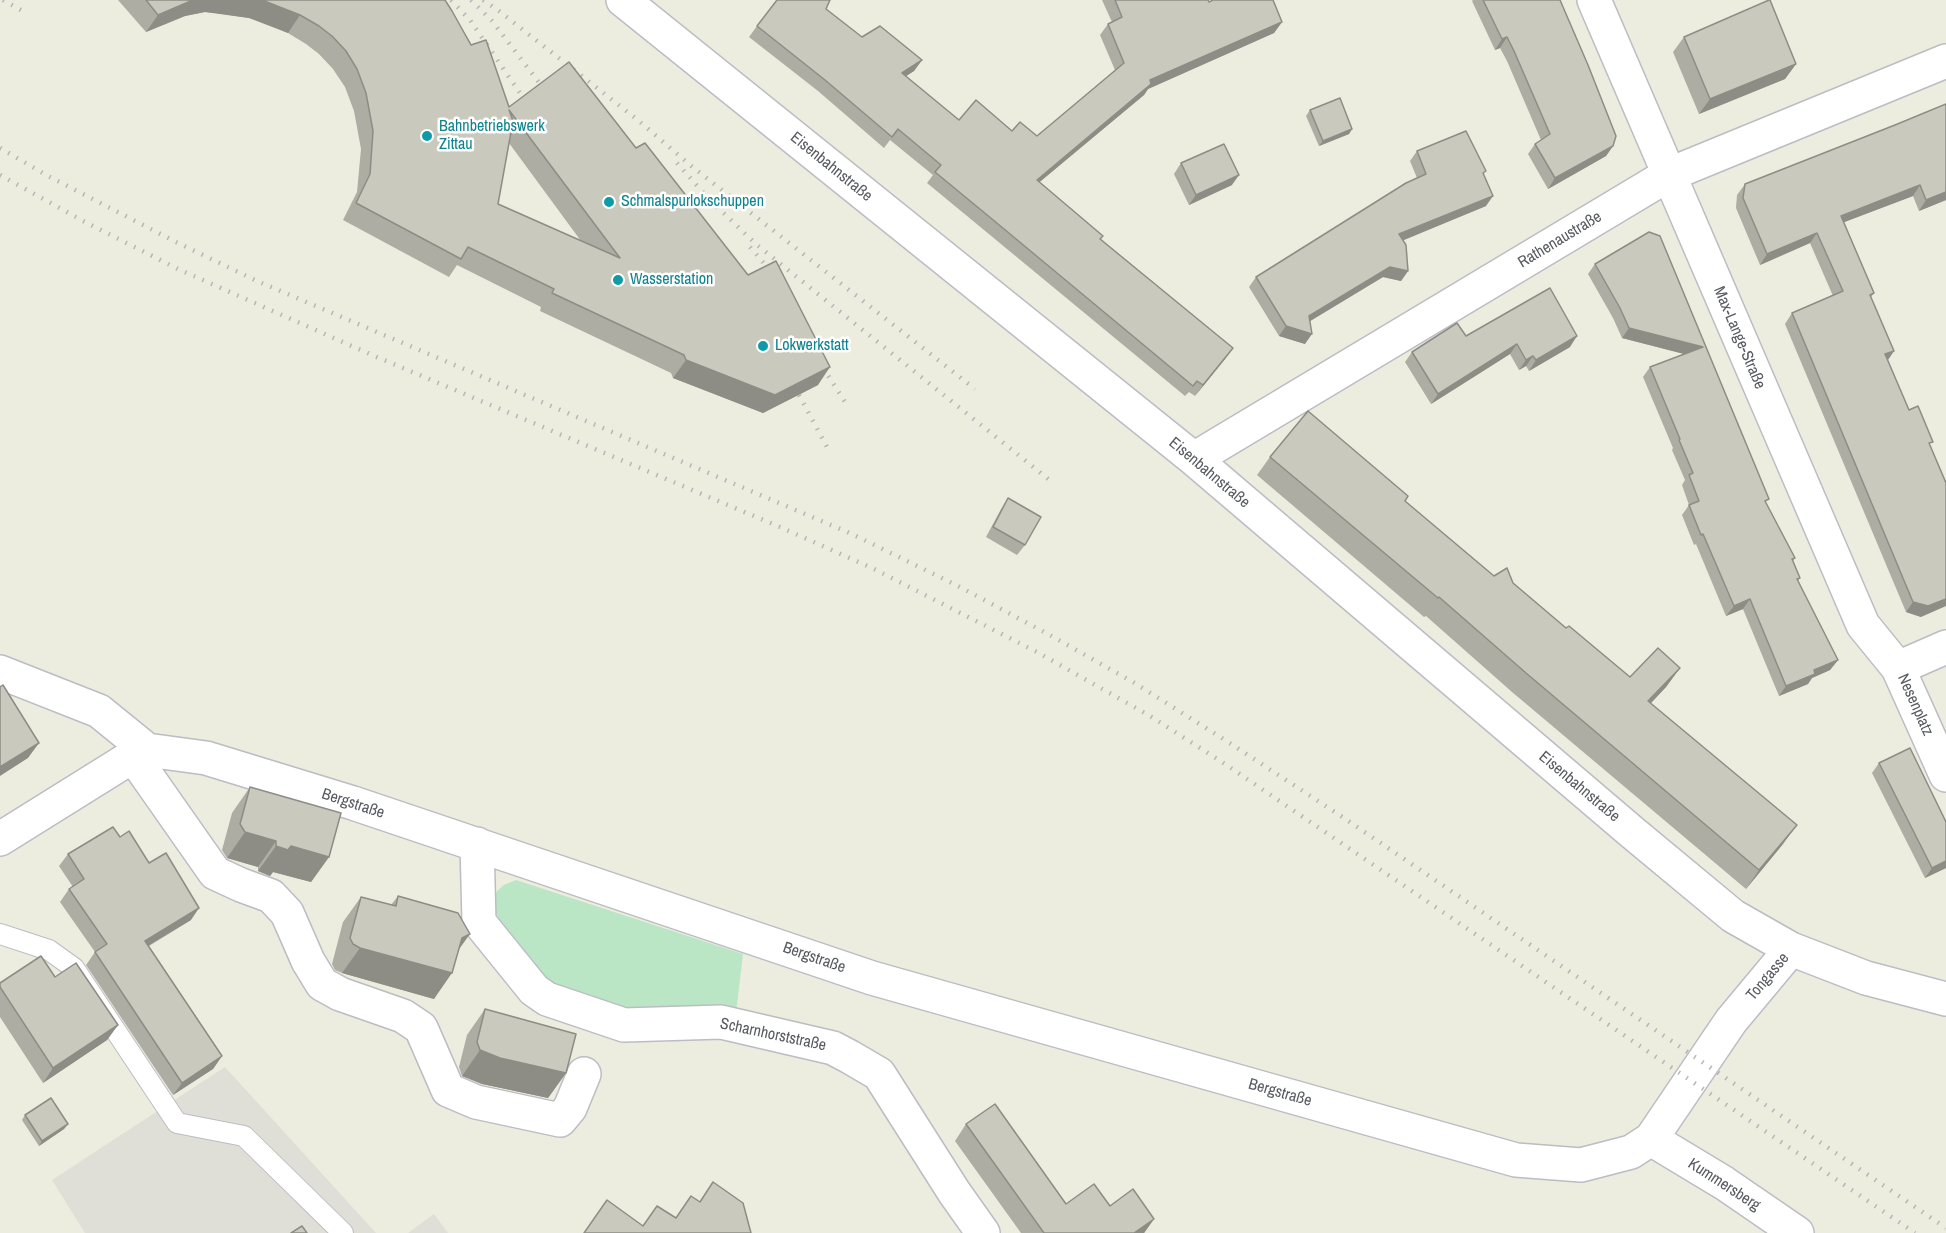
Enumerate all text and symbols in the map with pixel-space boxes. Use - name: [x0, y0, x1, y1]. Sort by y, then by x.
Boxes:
- place label: Bahnbetriebswerk Zittau: [439, 117, 545, 155]
- street label: Eisenbahnstraße: [786, 128, 876, 206]
- marker: Bahnbetriebswerk Zittau: [420, 129, 434, 143]
- place label: Schmalspurlokschuppen: [621, 192, 764, 212]
- marker: Schmalspurlokschuppen: [602, 195, 616, 209]
- street label: Rathenaustraße: [1515, 208, 1605, 272]
- place label: Wasserstation: [630, 270, 713, 290]
- marker: Wasserstation: [611, 273, 625, 287]
- street label: Max-Lange-Straße: [1709, 284, 1769, 392]
- place label: Lokwerkstatt: [775, 336, 849, 356]
- marker: Lokwerkstatt: [756, 339, 770, 353]
- street label: Eisenbahnstraße: [1165, 434, 1253, 512]
- street label: Nesenplatz: [1893, 671, 1937, 739]
- street label: Eisenbahnstraße: [1535, 748, 1623, 826]
- street label: Bergstraße: [319, 785, 387, 823]
- street label: Bergstraße: [780, 938, 848, 978]
- street label: Tongasse: [1743, 949, 1793, 1005]
- street label: Scharnhorststraße: [718, 1014, 828, 1056]
- street label: Bergstraße: [1246, 1075, 1314, 1111]
- street label: Kummersberg: [1684, 1155, 1764, 1215]

